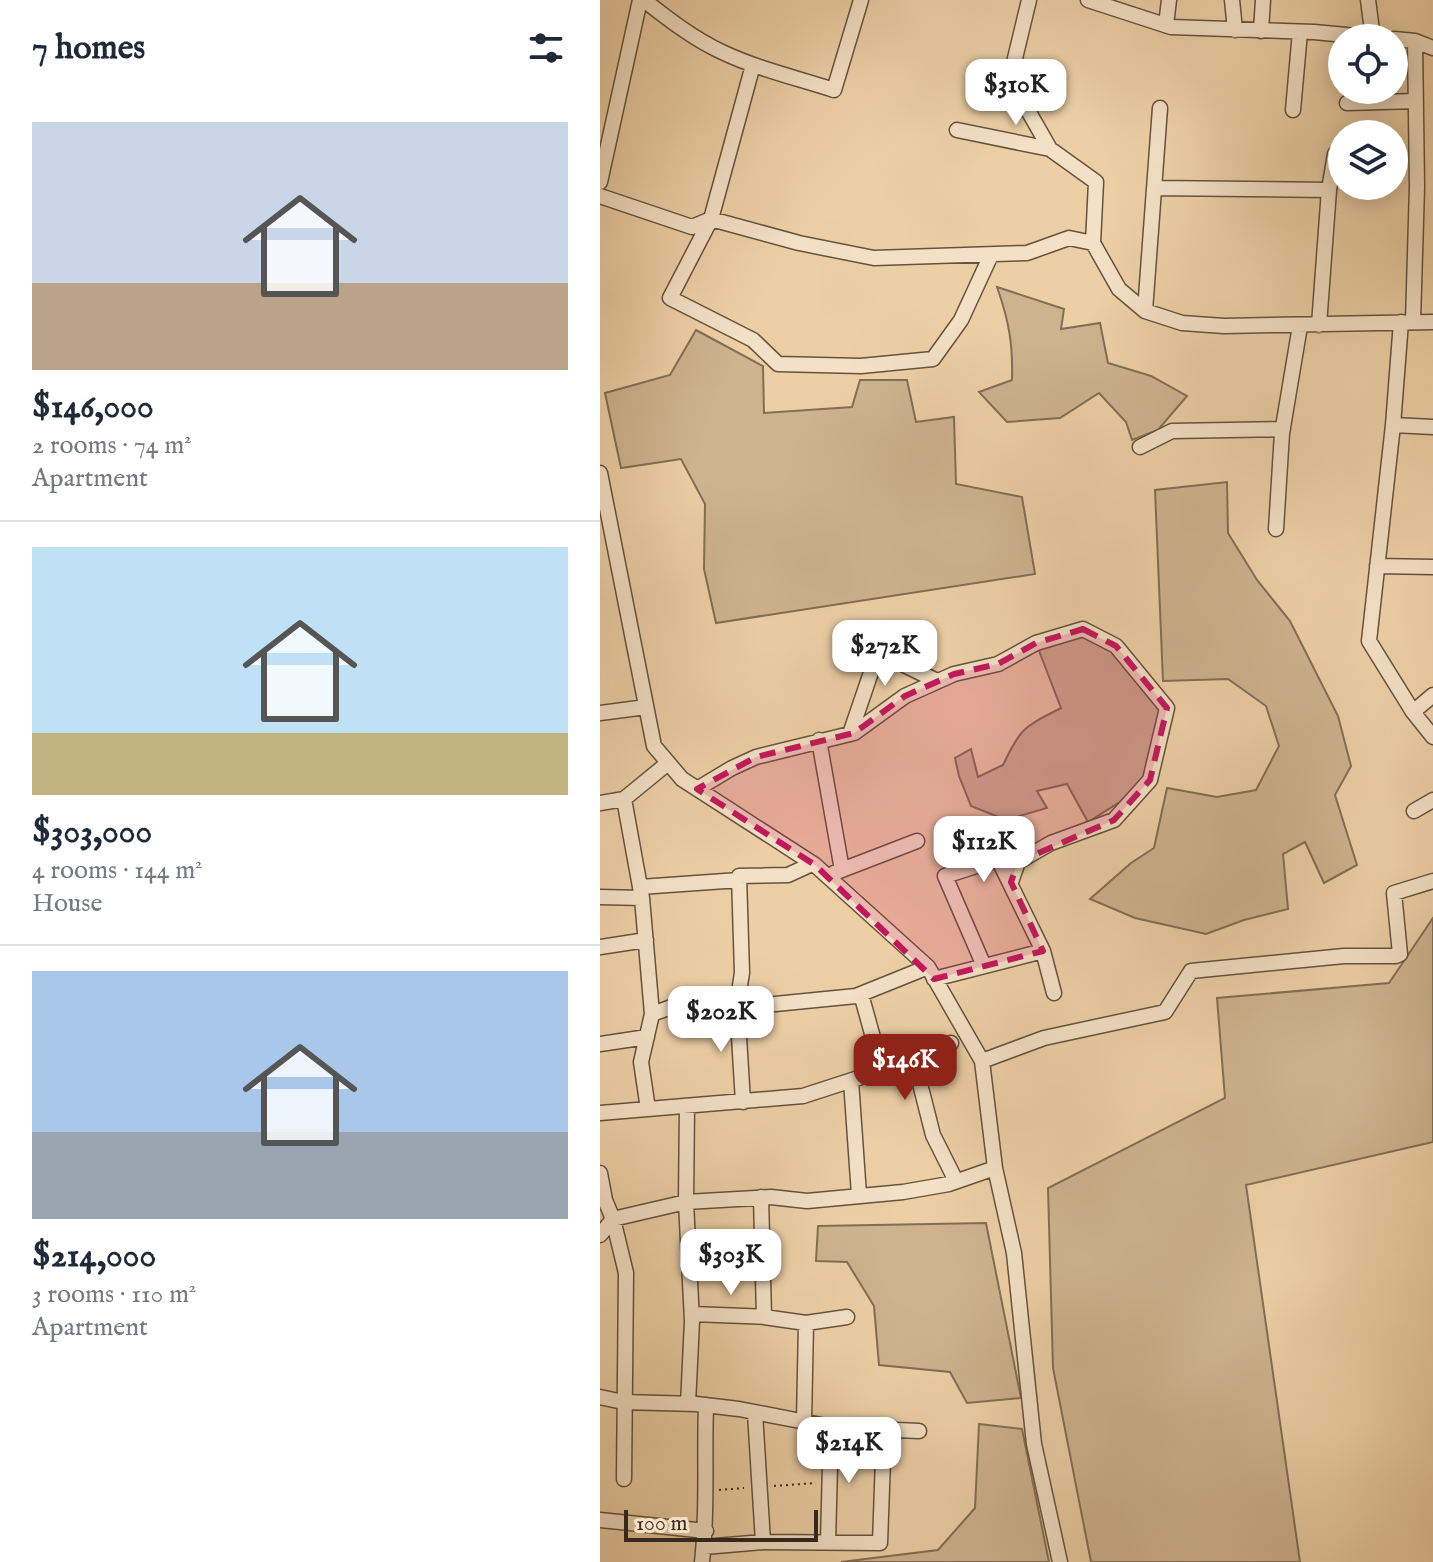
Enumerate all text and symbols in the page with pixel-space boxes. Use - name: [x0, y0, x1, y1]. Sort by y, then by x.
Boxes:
- map controls: [1328, 24, 1408, 200]
- button: locate: [1328, 24, 1408, 104]
- icon: filters: [524, 26, 568, 70]
- text: 7 homes: [32, 27, 145, 70]
- pin: $310K: [960, 59, 1072, 127]
- text: $310K: [983, 68, 1049, 101]
- button: layers: [1328, 120, 1408, 200]
- icon: home: [228, 174, 372, 318]
- text: $146,000: [32, 386, 154, 429]
- text: 2 rooms · 74 m²: [32, 429, 192, 462]
- text: Apartment: [32, 462, 148, 495]
- icon: home: [228, 599, 372, 743]
- pin: $272K: [829, 620, 941, 688]
- text: $272K: [850, 629, 920, 662]
- text: $303,000: [32, 811, 152, 854]
- pin: $112K: [928, 816, 1040, 884]
- text: $112K: [952, 825, 1016, 858]
- text: 4 rooms · 144 m²: [32, 854, 203, 887]
- text: House: [32, 887, 102, 920]
- pin: $202K: [665, 986, 777, 1054]
- text: $202K: [686, 995, 756, 1028]
- icon: home: [228, 1023, 372, 1167]
- pin: $146K: [849, 1034, 961, 1102]
- text: $146K: [872, 1043, 938, 1076]
- pin: $303K: [675, 1229, 787, 1297]
- text: $214,000: [32, 1235, 156, 1278]
- text: $303K: [698, 1238, 764, 1271]
- text: 3 rooms · 110 m²: [32, 1278, 196, 1311]
- text: Apartment: [32, 1311, 148, 1344]
- pin: $214K: [793, 1417, 905, 1485]
- text: $214K: [815, 1426, 883, 1459]
- scale bar: [624, 1506, 818, 1542]
- text: 100 m: [636, 1510, 688, 1538]

